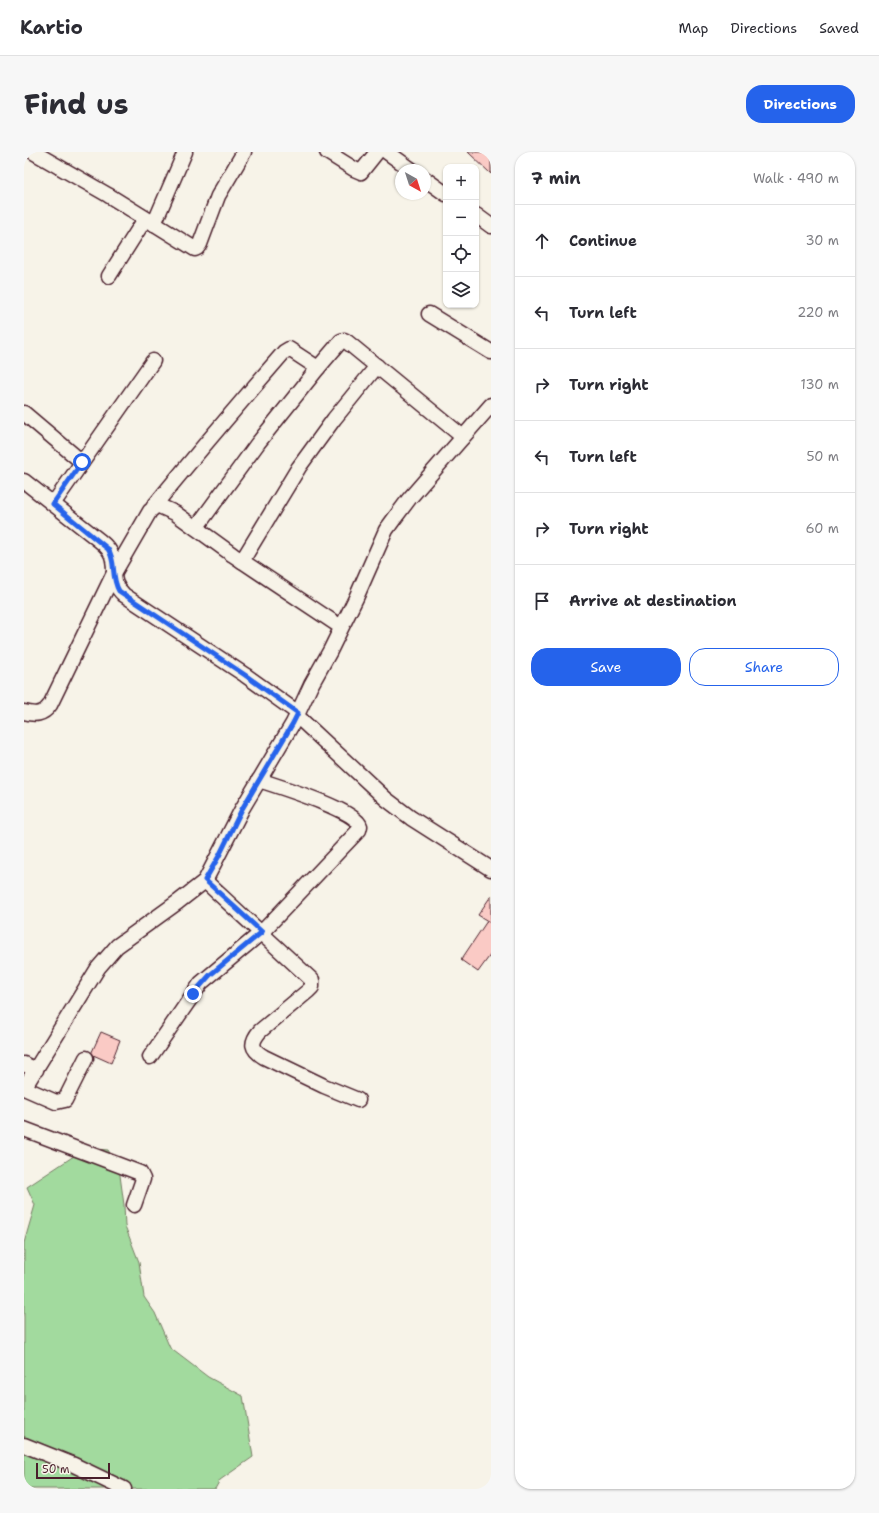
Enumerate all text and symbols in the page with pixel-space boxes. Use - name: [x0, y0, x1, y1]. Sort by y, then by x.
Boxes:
- text: Kartio: [20, 15, 83, 40]
- text: Map: [679, 19, 709, 37]
- text: Directions: [731, 19, 797, 37]
- text: Saved: [819, 19, 859, 37]
- text: Find us: [24, 85, 129, 123]
- button: Directions: [746, 85, 855, 123]
- north arrow: [395, 164, 431, 200]
- map controls: [443, 164, 479, 308]
- button: +: [443, 164, 479, 200]
- text: 7 min: [531, 167, 581, 189]
- text: Walk · 490 m: [753, 170, 839, 187]
- button: −: [443, 200, 479, 236]
- icon: ahead: [531, 230, 553, 252]
- text: Continue: [569, 231, 637, 251]
- text: 30 m: [805, 232, 839, 249]
- button: locate: [443, 236, 479, 272]
- button: layers: [443, 272, 479, 308]
- icon: left: [531, 302, 553, 324]
- text: Turn left: [569, 303, 637, 323]
- text: 220 m: [797, 304, 839, 321]
- icon: right: [531, 374, 553, 396]
- text: Turn right: [569, 375, 649, 395]
- text: 130 m: [801, 376, 839, 393]
- icon: left: [531, 446, 553, 468]
- text: Turn left: [569, 447, 637, 467]
- text: 50 m: [806, 448, 839, 465]
- route start: [73, 453, 91, 471]
- icon: right: [531, 518, 553, 540]
- text: Turn right: [569, 519, 649, 539]
- text: 60 m: [806, 520, 839, 537]
- icon: arrive: [531, 590, 553, 612]
- text: Arrive at destination: [569, 591, 737, 611]
- button: Save: [531, 648, 681, 686]
- button: Share: [689, 648, 839, 686]
- route end: [184, 985, 202, 1003]
- scale bar: [36, 1461, 110, 1480]
- text: 50 m: [42, 1462, 70, 1477]

